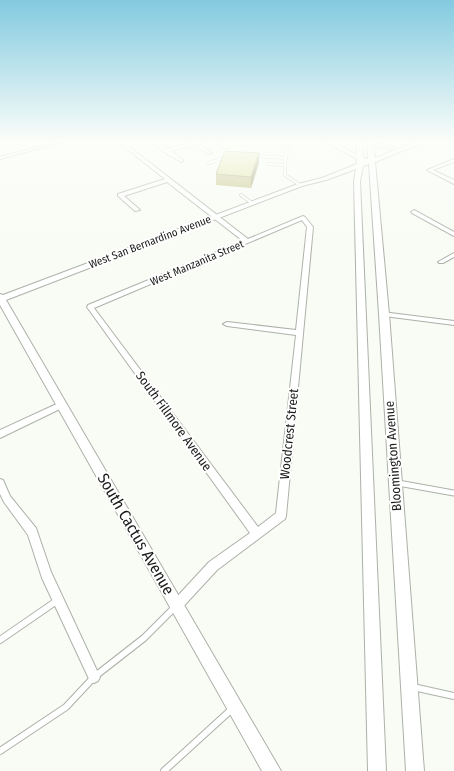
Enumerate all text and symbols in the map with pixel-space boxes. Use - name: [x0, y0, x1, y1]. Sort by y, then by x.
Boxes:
- street label: West San Bernardino Avenue: [87, 213, 213, 271]
- street label: West Manzanita Street: [148, 237, 246, 289]
- street label: South Fillmore Avenue: [133, 368, 215, 474]
- street label: Woodcrest Street: [277, 387, 301, 480]
- street label: Bloomington Avenue: [382, 400, 404, 512]
- street label: South Cactus Avenue: [94, 470, 179, 598]

